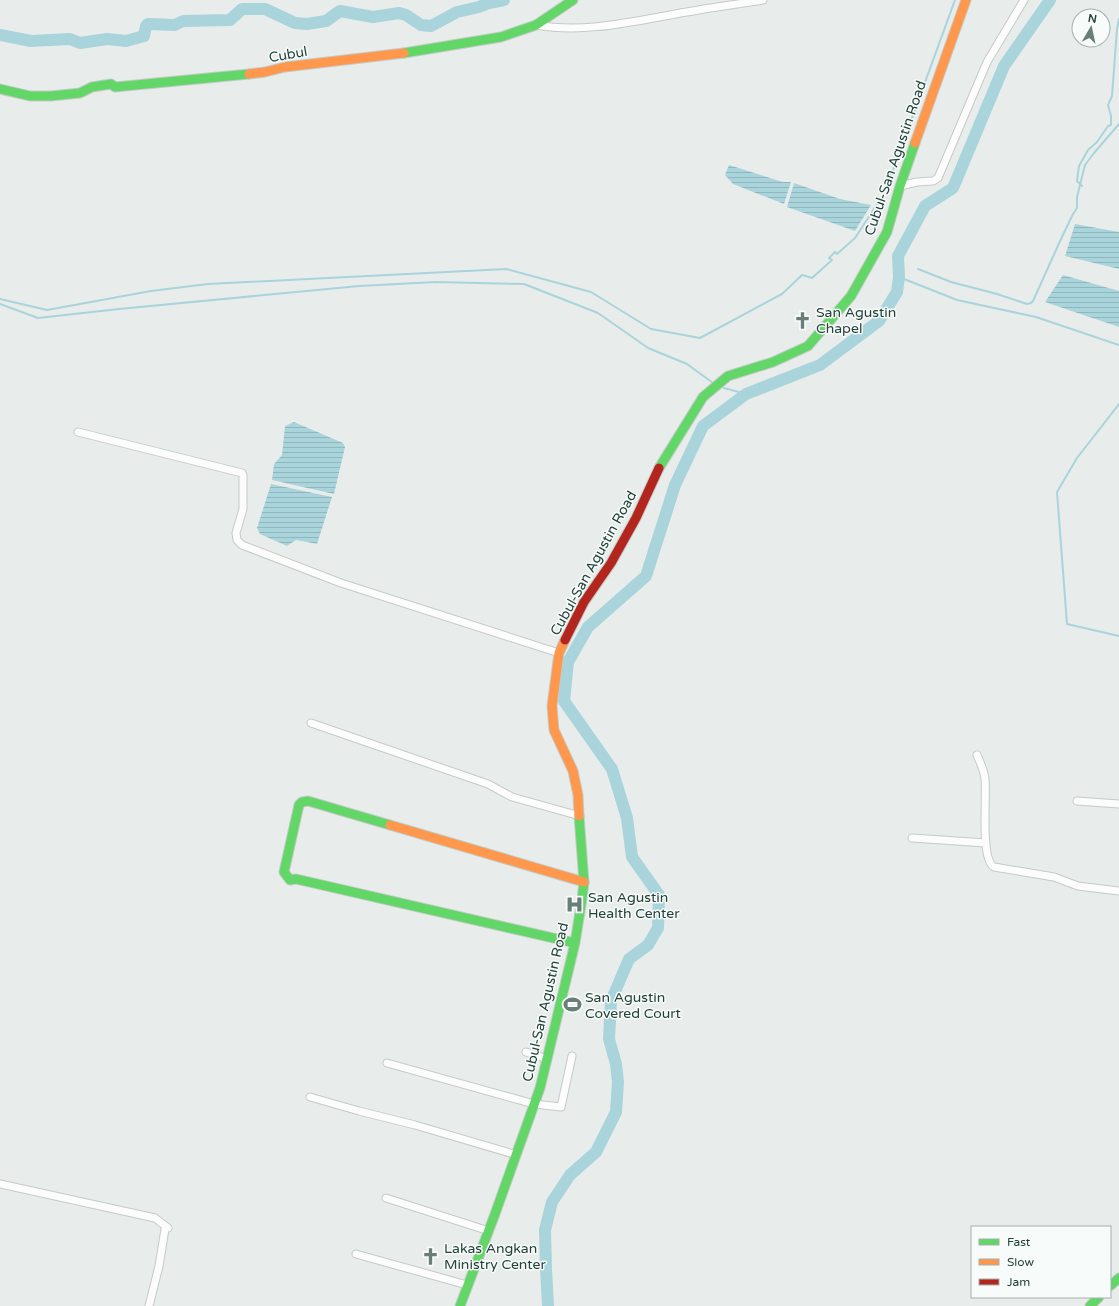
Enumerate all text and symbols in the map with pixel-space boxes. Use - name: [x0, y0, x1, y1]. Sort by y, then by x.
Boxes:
- north arrow: [1071, 8, 1111, 48]
- text: N: [1087, 12, 1098, 26]
- street label: Cubul: [267, 43, 309, 66]
- street label: Cubul-San Agustin Road: [861, 78, 930, 238]
- place label: San Agustin Chapel: [816, 304, 896, 337]
- church icon: San Agustin Chapel: [793, 310, 813, 330]
- street label: Cubul-San Agustin Road: [547, 488, 640, 639]
- place label: San Agustin Health Center: [588, 889, 680, 922]
- hospital icon: San Agustin Health Center: [565, 895, 585, 915]
- street label: Cubul-San Agustin Road: [519, 921, 572, 1083]
- place label: San Agustin Covered Court: [585, 989, 682, 1022]
- sports icon: San Agustin Covered Court: [562, 995, 582, 1015]
- legend: [971, 1226, 1111, 1298]
- text: Fast: [1007, 1235, 1031, 1249]
- place label: Lakas Angkan Ministry Center: [444, 1240, 546, 1273]
- church icon: Lakas Angkan Ministry Center: [421, 1246, 441, 1266]
- text: Slow: [1007, 1255, 1034, 1269]
- text: Jam: [1007, 1275, 1030, 1289]

